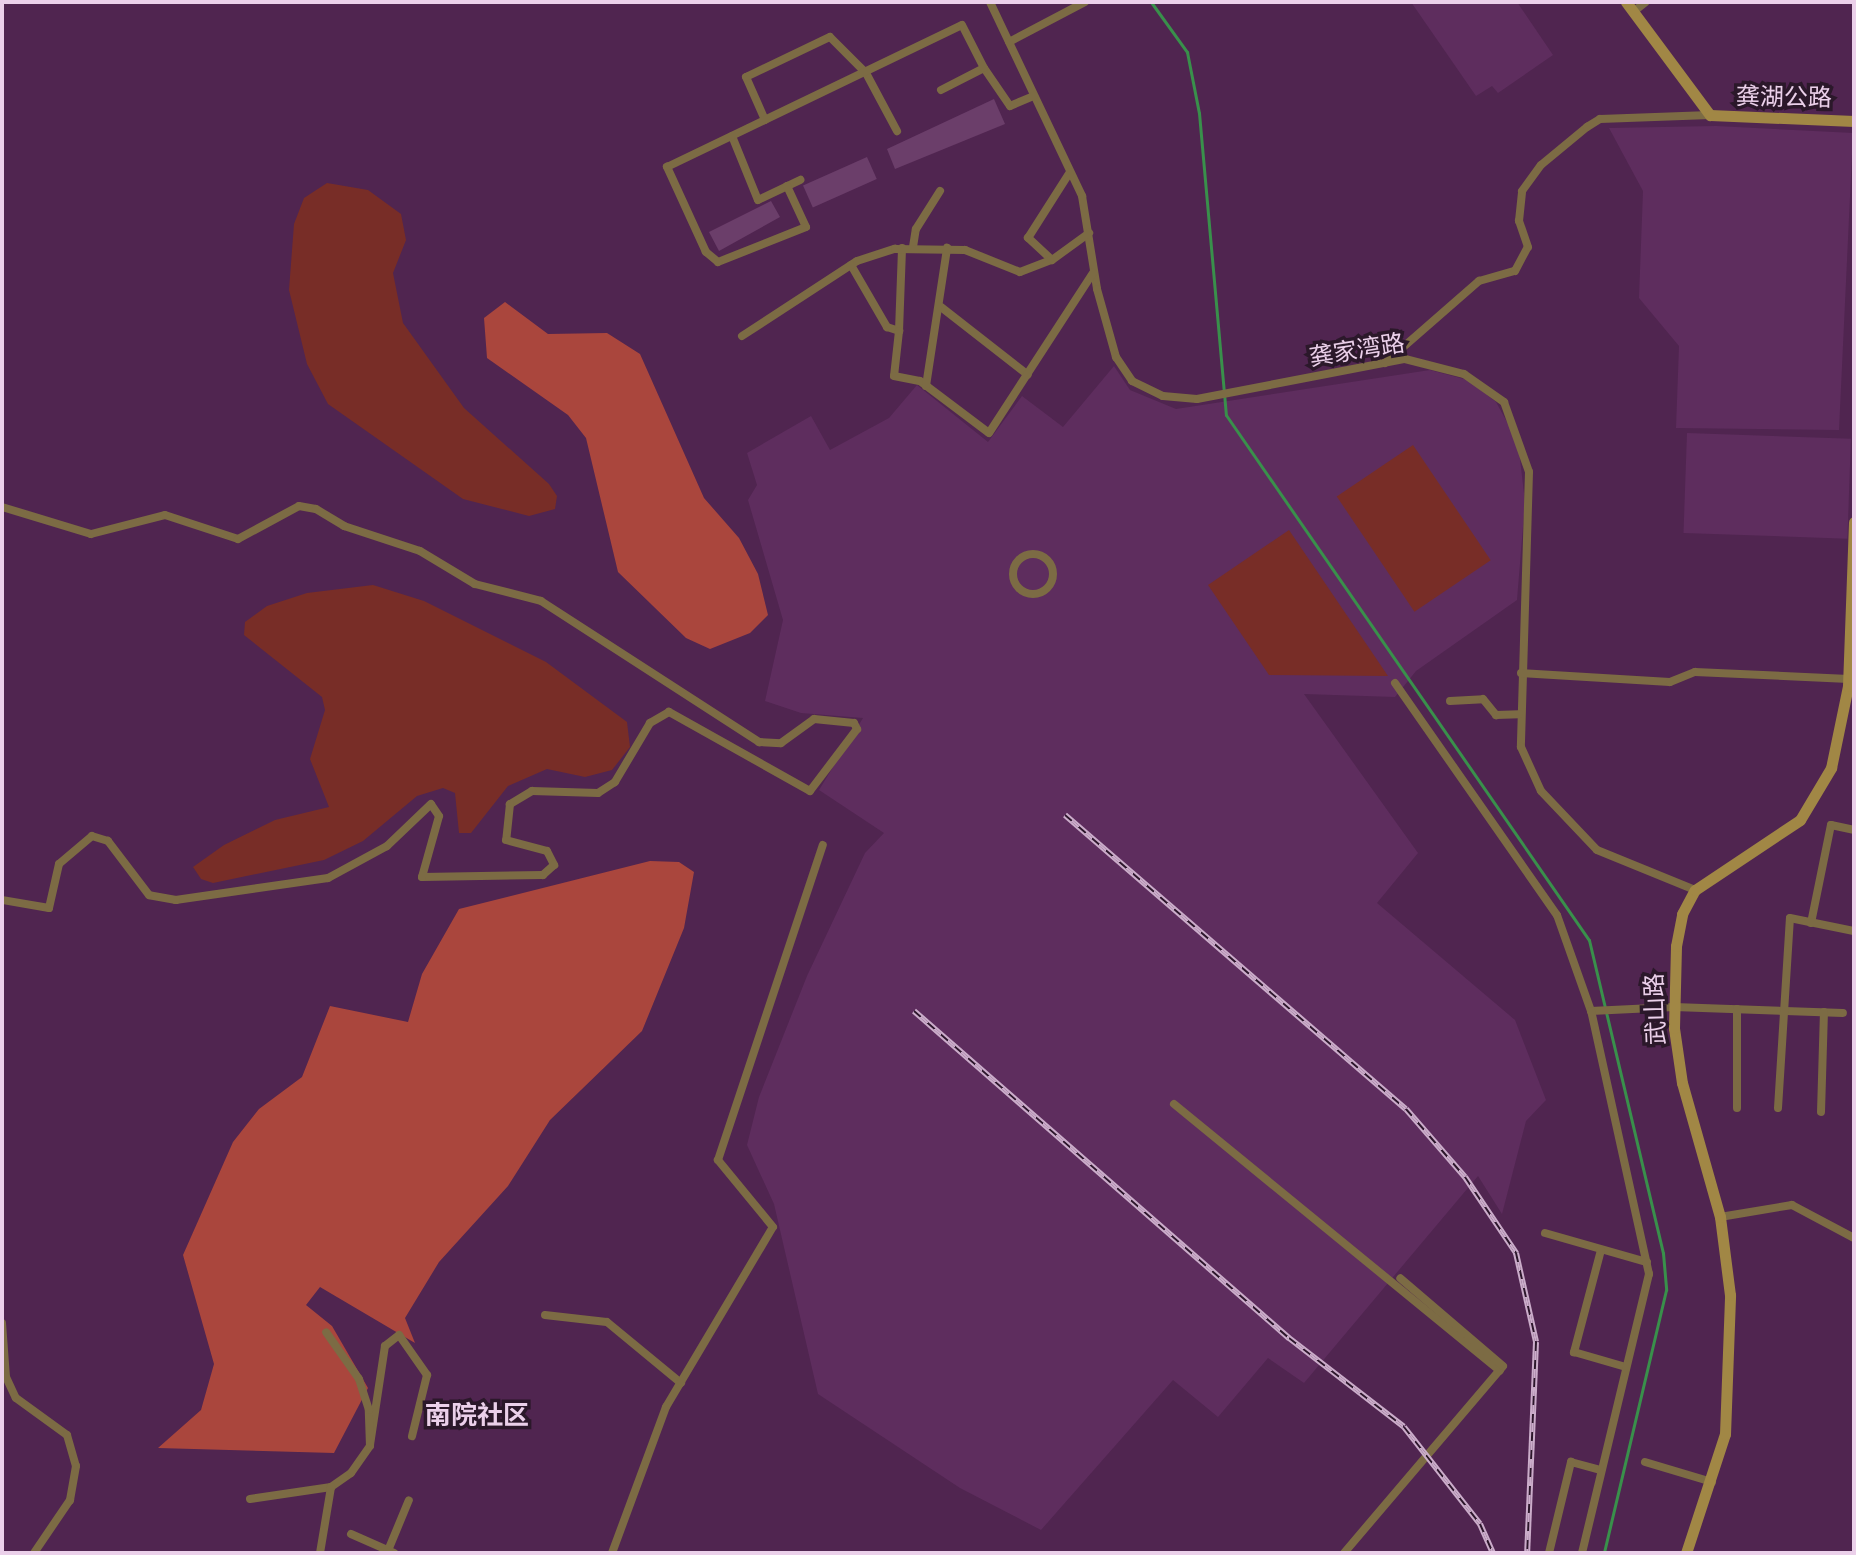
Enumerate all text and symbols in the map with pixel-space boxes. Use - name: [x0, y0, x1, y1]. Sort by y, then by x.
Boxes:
- street label: 龚湖公路: [1736, 82, 1832, 112]
- street label: 龚家湾路: [1307, 328, 1407, 372]
- street label: 武山路: [1639, 973, 1671, 1045]
- district label: 南院社区: [425, 1400, 529, 1432]

